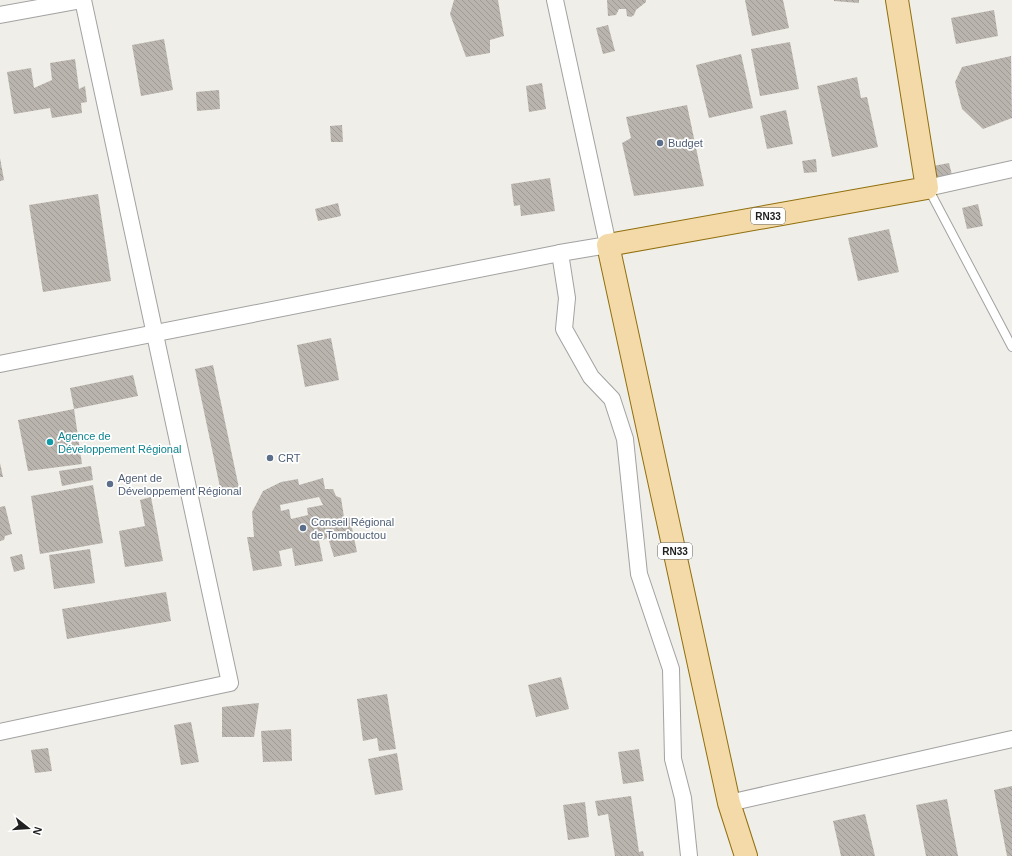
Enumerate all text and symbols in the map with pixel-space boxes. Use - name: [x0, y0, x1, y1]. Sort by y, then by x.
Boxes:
- place label: Budget: [668, 137, 703, 149]
- marker: Budget: [655, 138, 665, 148]
- road number: RN33: [751, 208, 785, 224]
- place label: Agence de Développement Régional: [58, 430, 182, 455]
- marker: Agence de Développement Régional: [45, 437, 55, 447]
- place label: CRT: [278, 452, 301, 464]
- marker: CRT: [265, 453, 275, 463]
- place label: Agent de Développement Régional: [118, 472, 242, 497]
- marker: Agent de Développement Régional: [105, 479, 115, 489]
- place label: Conseil Régional de Tombouctou: [311, 516, 394, 541]
- marker: Conseil Régional de Tombouctou: [298, 523, 308, 533]
- road number: RN33: [658, 543, 692, 559]
- north arrow: [8, 808, 48, 848]
- text: N: [31, 825, 44, 837]

